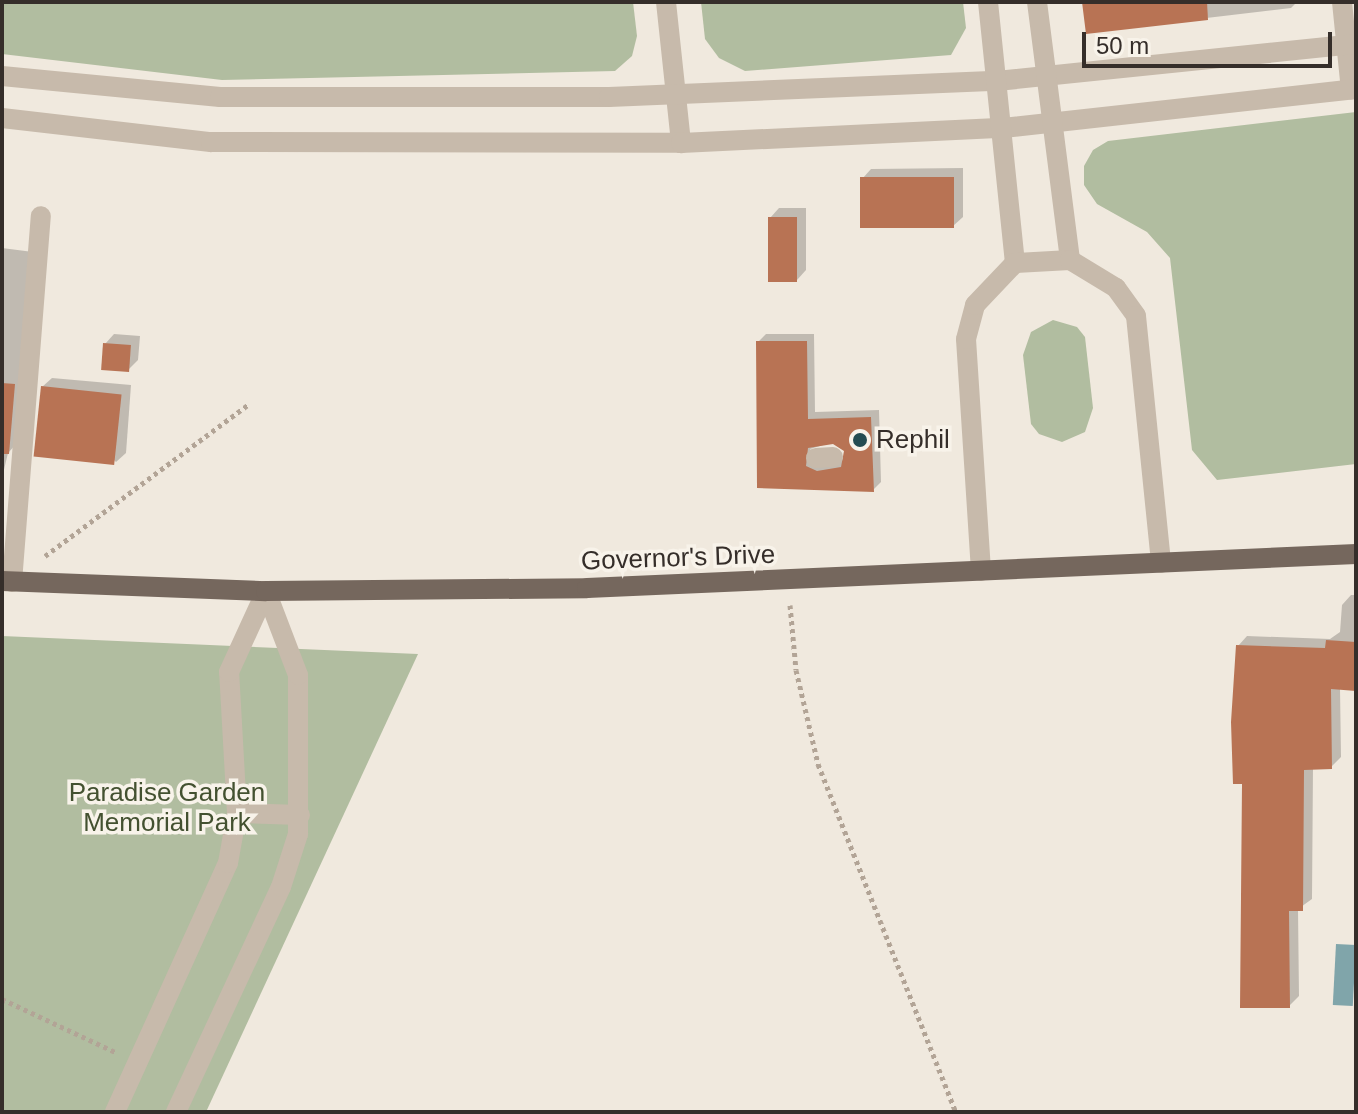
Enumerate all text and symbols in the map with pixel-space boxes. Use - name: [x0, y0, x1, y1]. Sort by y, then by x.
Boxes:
- scale bar: [1086, 16, 1336, 66]
- text: 50 m: [1096, 32, 1149, 59]
- place label: Rephil: [876, 424, 950, 456]
- marker: Rephil: [851, 431, 869, 449]
- street label: Governor's Drive: [580, 539, 776, 577]
- park label: Paradise Garden Memorial Park: [69, 777, 265, 838]

